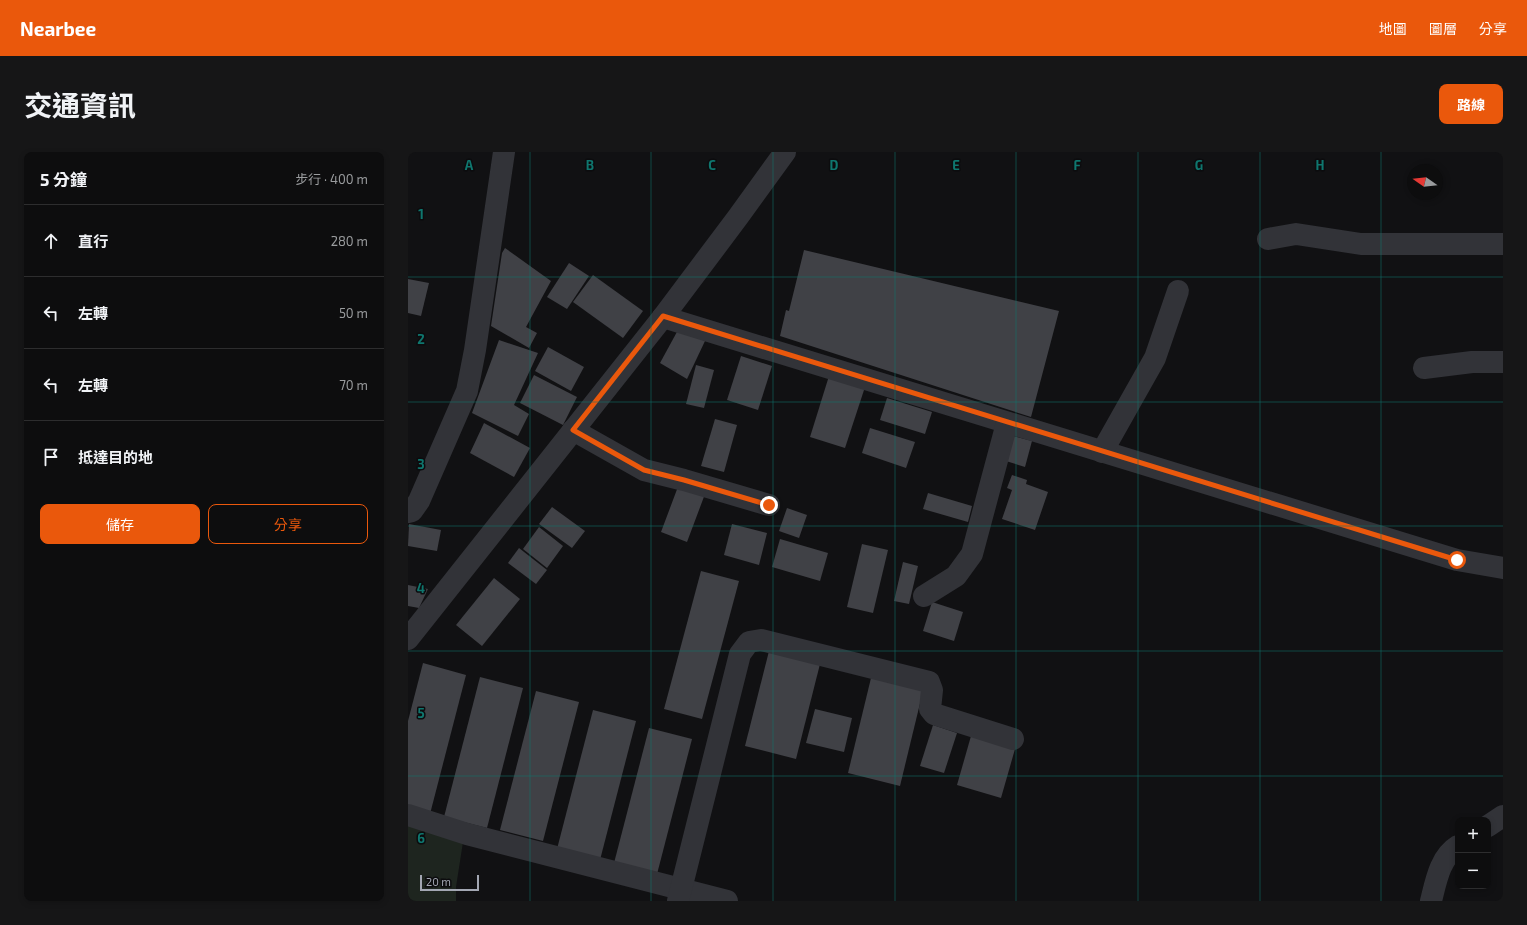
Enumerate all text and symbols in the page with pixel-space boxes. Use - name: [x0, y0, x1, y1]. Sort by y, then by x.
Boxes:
- text: Nearbee: [20, 17, 96, 40]
- text: 地圖: [1379, 20, 1407, 37]
- text: 圖層: [1429, 20, 1457, 37]
- text: 分享: [1479, 20, 1507, 37]
- button: 路線: [1439, 84, 1503, 124]
- text: 交通資訊: [24, 88, 136, 122]
- text: A: [465, 157, 474, 173]
- text: B: [586, 157, 594, 173]
- text: C: [708, 157, 716, 173]
- text: D: [830, 157, 839, 173]
- text: E: [952, 157, 960, 173]
- text: F: [1073, 157, 1081, 173]
- text: G: [1195, 157, 1203, 173]
- text: H: [1316, 157, 1325, 173]
- north arrow: [1407, 164, 1443, 200]
- text: 5 分鐘: [40, 169, 87, 189]
- text: 步行 · 400 m: [295, 171, 368, 187]
- text: 1: [418, 206, 424, 222]
- icon: ahead: [40, 230, 62, 252]
- text: 直行: [78, 232, 108, 250]
- text: 280 m: [331, 233, 368, 249]
- icon: left: [40, 302, 62, 324]
- text: 左轉: [78, 304, 108, 322]
- text: 50 m: [339, 305, 368, 321]
- text: 2: [417, 331, 425, 347]
- icon: left: [40, 374, 62, 396]
- text: 左轉: [78, 376, 108, 394]
- text: 70 m: [339, 377, 368, 393]
- icon: arrive: [40, 446, 62, 468]
- text: 抵達目的地: [78, 448, 153, 466]
- text: 3: [417, 456, 425, 472]
- route end: [760, 496, 778, 514]
- button: 儲存: [40, 504, 200, 544]
- button: 分享: [208, 504, 368, 544]
- route start: [1448, 551, 1466, 569]
- text: 4: [417, 580, 425, 596]
- text: 5: [417, 705, 425, 721]
- map controls: [1455, 817, 1491, 889]
- button: +: [1455, 817, 1491, 853]
- text: 6: [417, 830, 425, 846]
- button: −: [1455, 853, 1491, 889]
- scale bar: [420, 873, 479, 892]
- text: 20 m: [426, 875, 451, 888]

